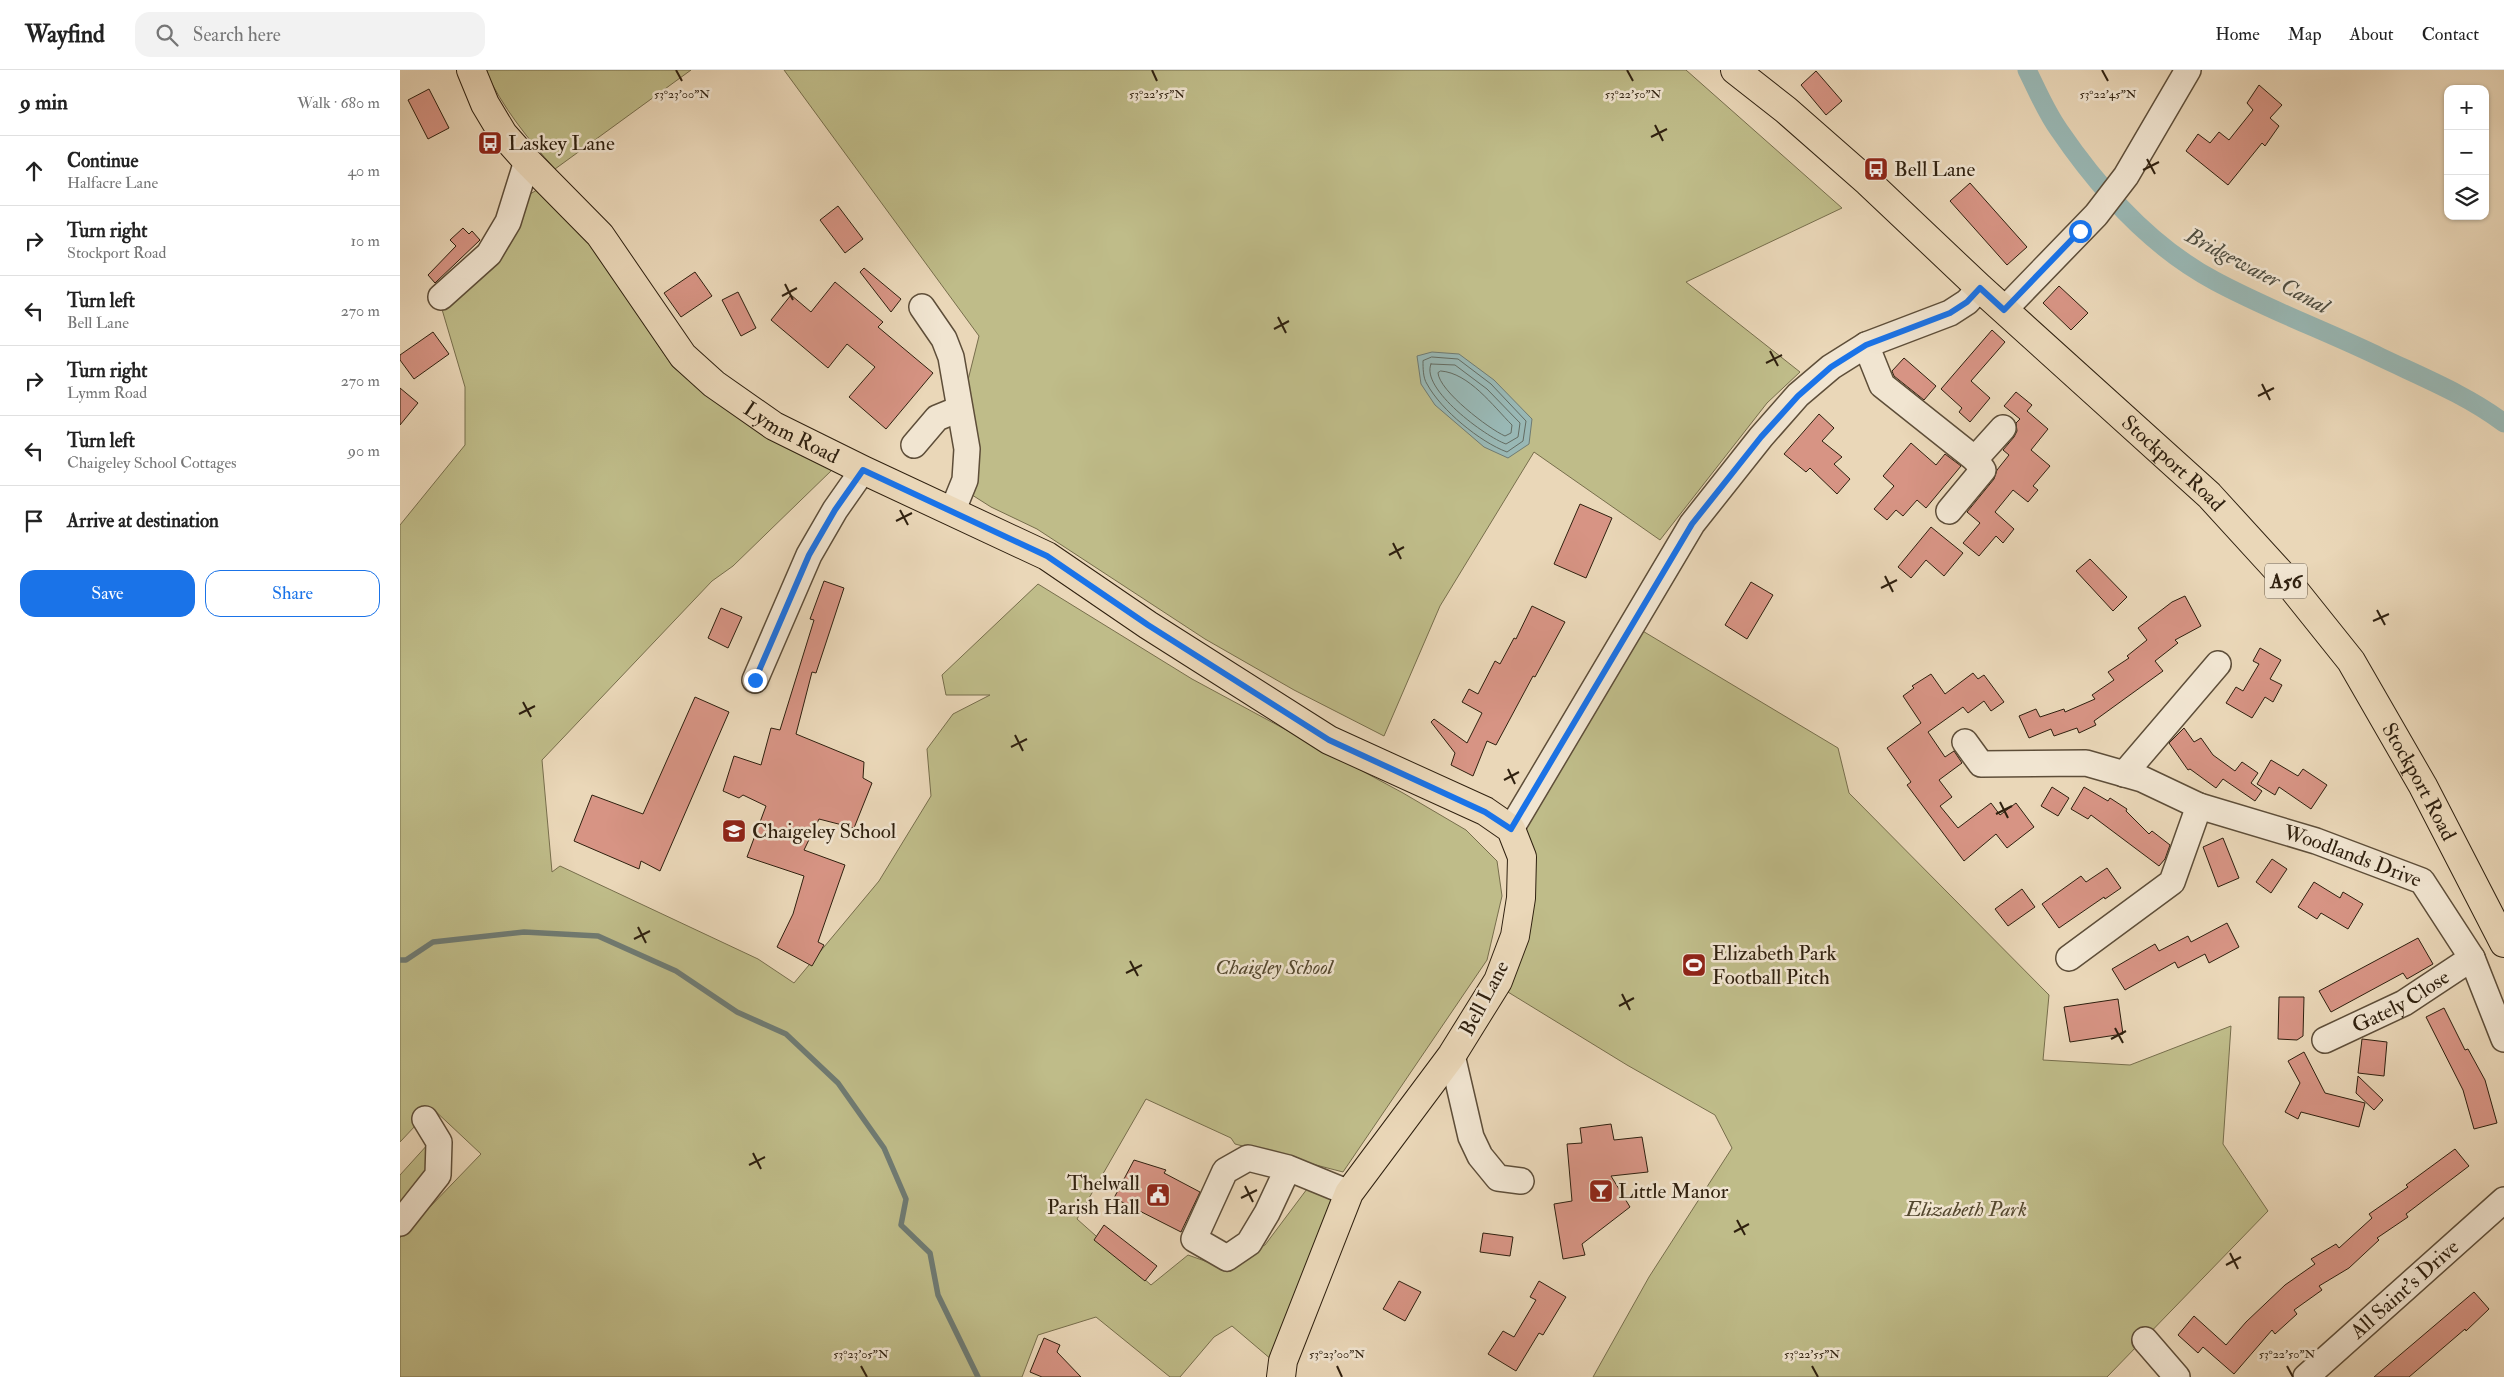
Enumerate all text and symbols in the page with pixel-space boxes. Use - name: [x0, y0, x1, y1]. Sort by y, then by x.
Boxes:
- search box: [135, 12, 485, 57]
- text: Wayfind: [25, 19, 105, 50]
- icon: search: [153, 21, 181, 49]
- text: Search here: [193, 23, 281, 47]
- text: Home: [2215, 23, 2260, 46]
- text: Map: [2288, 23, 2322, 46]
- text: About: [2350, 23, 2394, 46]
- text: Contact: [2422, 23, 2479, 46]
- map controls: [2444, 85, 2489, 220]
- button: +: [2444, 85, 2489, 130]
- text: 53°23'00"N: [654, 87, 710, 102]
- text: 53°22'55"N: [1129, 87, 1185, 102]
- text: 53°22'50"N: [1605, 87, 1662, 102]
- text: 53°22'45"N: [2079, 87, 2137, 102]
- text: 9 min: [20, 89, 68, 116]
- text: Walk · 680 m: [297, 93, 380, 113]
- bus stop icon: Laskey Lane: [477, 130, 503, 156]
- place label: Laskey Lane: [508, 130, 615, 157]
- button: −: [2444, 130, 2489, 175]
- text: Continue: [67, 149, 138, 173]
- bus stop icon: Bell Lane: [1863, 156, 1889, 182]
- place label: Bell Lane: [1894, 156, 1975, 183]
- icon: ahead: [20, 157, 48, 185]
- text: 40 m: [347, 161, 380, 181]
- text: Halfacre Lane: [67, 173, 158, 193]
- button: layers: [2444, 175, 2489, 220]
- text: Turn right: [67, 219, 147, 243]
- route start: [2069, 220, 2092, 243]
- water label: Bridgewater Canal: [2180, 221, 2336, 321]
- icon: right: [20, 227, 48, 255]
- text: 10 m: [350, 231, 380, 251]
- text: Stockport Road: [67, 243, 166, 263]
- text: Turn left: [67, 289, 135, 313]
- icon: left: [20, 297, 48, 325]
- text: 270 m: [341, 301, 380, 321]
- text: Bell Lane: [67, 313, 129, 333]
- text: Turn right: [67, 359, 147, 383]
- icon: right: [20, 367, 48, 395]
- text: 270 m: [341, 371, 380, 391]
- text: Lymm Road: [67, 383, 147, 403]
- street label: Lymm Road: [738, 396, 844, 470]
- street label: Stockport Road: [2116, 409, 2231, 518]
- text: Turn left: [67, 429, 135, 453]
- icon: left: [20, 437, 48, 465]
- text: 90 m: [348, 441, 380, 461]
- text: Chaigeley School Cottages: [67, 453, 237, 473]
- icon: arrive: [20, 507, 48, 535]
- text: Arrive at destination: [67, 509, 219, 533]
- road number: A56: [2265, 564, 2307, 598]
- button: Save: [20, 570, 195, 617]
- button: Share: [205, 570, 380, 617]
- route end: [744, 669, 767, 692]
- street label: Stockport Road: [2375, 718, 2462, 846]
- school or university icon: Chaigeley School: [721, 818, 747, 844]
- place label: Chaigeley School: [752, 818, 897, 845]
- street label: Woodlands Drive: [2279, 819, 2425, 894]
- place label: Elizabeth Park Football Pitch: [1712, 940, 1836, 991]
- sports icon: Elizabeth Park Football Pitch: [1681, 952, 1707, 978]
- park label: Chaigley School: [1215, 954, 1335, 981]
- street label: Bell Lane: [1453, 956, 1516, 1040]
- street label: Gately Close: [2348, 964, 2455, 1039]
- place label: Thelwall Parish Hall: [1047, 1170, 1141, 1221]
- bar icon: Little Manor: [1588, 1178, 1614, 1204]
- place label: Little Manor: [1618, 1178, 1728, 1205]
- public building icon: Thelwall Parish Hall: [1145, 1182, 1171, 1208]
- park label: Elizabeth Park: [1903, 1196, 2027, 1223]
- street label: All Saint's Drive: [2344, 1234, 2465, 1346]
- text: 53°23'05"N: [833, 1347, 889, 1362]
- text: 53°23'00"N: [1309, 1347, 1365, 1362]
- text: 53°22'55"N: [1784, 1347, 1840, 1362]
- text: 53°22'50"N: [2259, 1347, 2316, 1362]

